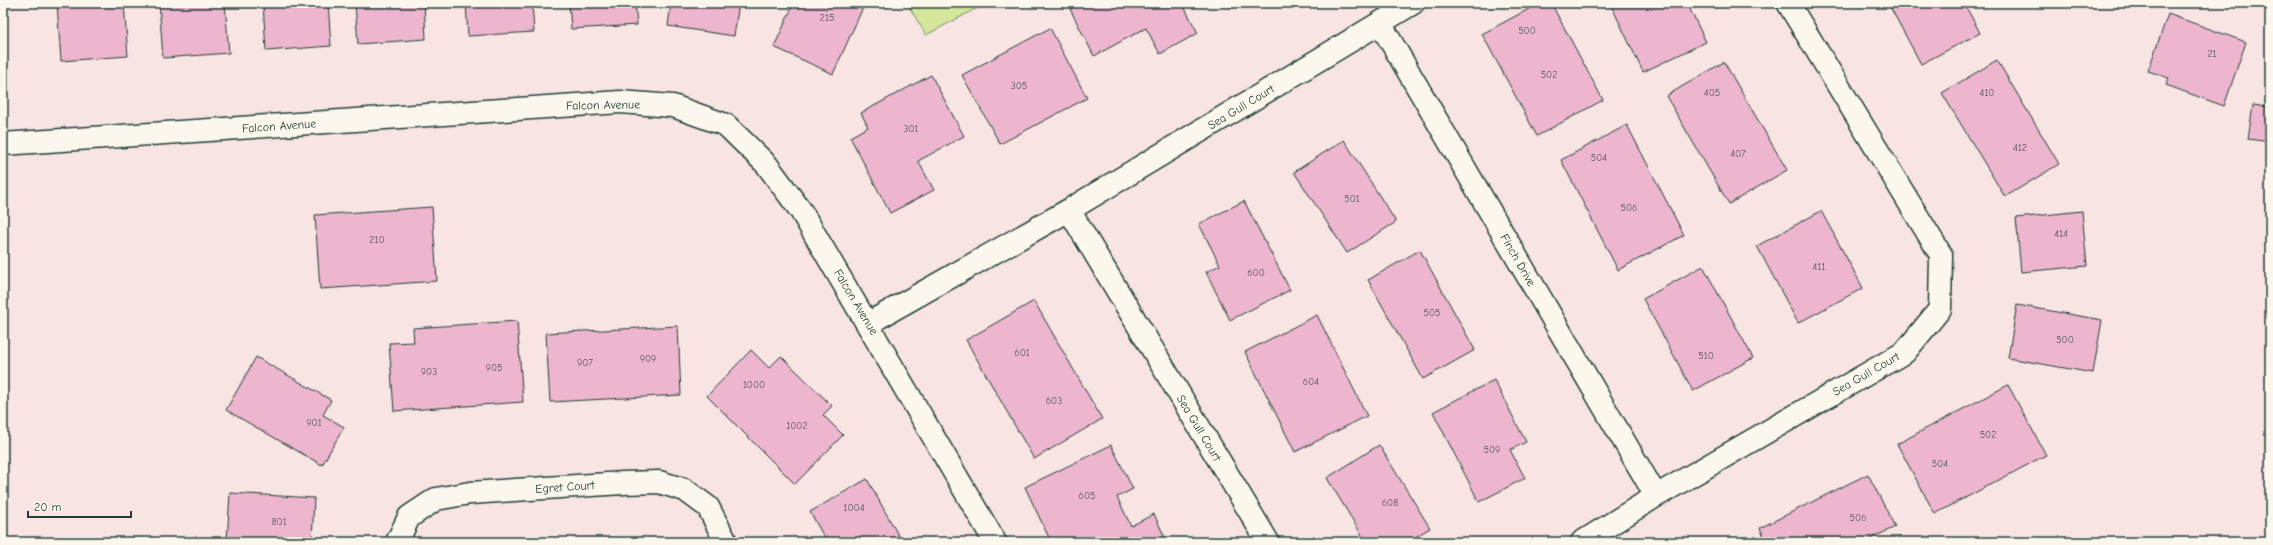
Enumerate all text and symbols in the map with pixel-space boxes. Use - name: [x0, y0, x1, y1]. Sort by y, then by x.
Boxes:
- house number: 215: [820, 12, 834, 24]
- house number: 500: [1518, 25, 1536, 37]
- house number: 21: [2207, 48, 2217, 60]
- house number: 502: [1541, 69, 1557, 81]
- house number: 305: [1011, 80, 1027, 92]
- street label: Sea Gull Court: [1205, 81, 1277, 132]
- house number: 405: [1704, 87, 1720, 99]
- house number: 410: [1980, 87, 1994, 99]
- street label: Falcon Avenue: [566, 97, 640, 113]
- street label: Falcon Avenue: [241, 116, 317, 136]
- house number: 301: [903, 123, 919, 135]
- house number: 412: [2013, 142, 2027, 154]
- house number: 407: [1730, 148, 1746, 160]
- house number: 504: [1591, 152, 1607, 164]
- house number: 501: [1344, 193, 1360, 205]
- house number: 506: [1621, 202, 1637, 214]
- house number: 414: [2054, 228, 2068, 240]
- street label: Finch Drive: [1497, 231, 1539, 289]
- house number: 210: [369, 234, 385, 246]
- house number: 411: [1813, 261, 1825, 273]
- street label: Falcon Avenue: [831, 267, 881, 337]
- house number: 600: [1247, 267, 1265, 279]
- house number: 505: [1424, 307, 1440, 319]
- house number: 500: [2056, 334, 2074, 346]
- house number: 601: [1014, 347, 1030, 359]
- street label: Sea Gull Court: [1830, 349, 1902, 399]
- house number: 510: [1698, 350, 1714, 362]
- house number: 909: [640, 353, 656, 365]
- house number: 907: [577, 357, 593, 369]
- house number: 905: [486, 362, 502, 374]
- house number: 903: [421, 366, 437, 378]
- house number: 604: [1303, 376, 1319, 388]
- house number: 1000: [743, 379, 765, 391]
- street label: Sea Gull Court: [1174, 392, 1225, 464]
- house number: 603: [1046, 395, 1062, 407]
- house number: 901: [306, 417, 322, 429]
- house number: 1002: [786, 420, 808, 432]
- house number: 502: [1980, 429, 1996, 441]
- house number: 509: [1484, 444, 1500, 456]
- house number: 504: [1932, 458, 1948, 470]
- street label: Egret Court: [535, 478, 596, 496]
- house number: 605: [1079, 490, 1095, 502]
- scale bar: [28, 493, 131, 519]
- house number: 608: [1382, 497, 1398, 509]
- text: 20 m: [34, 500, 62, 514]
- house number: 1004: [844, 502, 865, 514]
- house number: 506: [1850, 512, 1866, 524]
- house number: 801: [271, 516, 287, 528]

